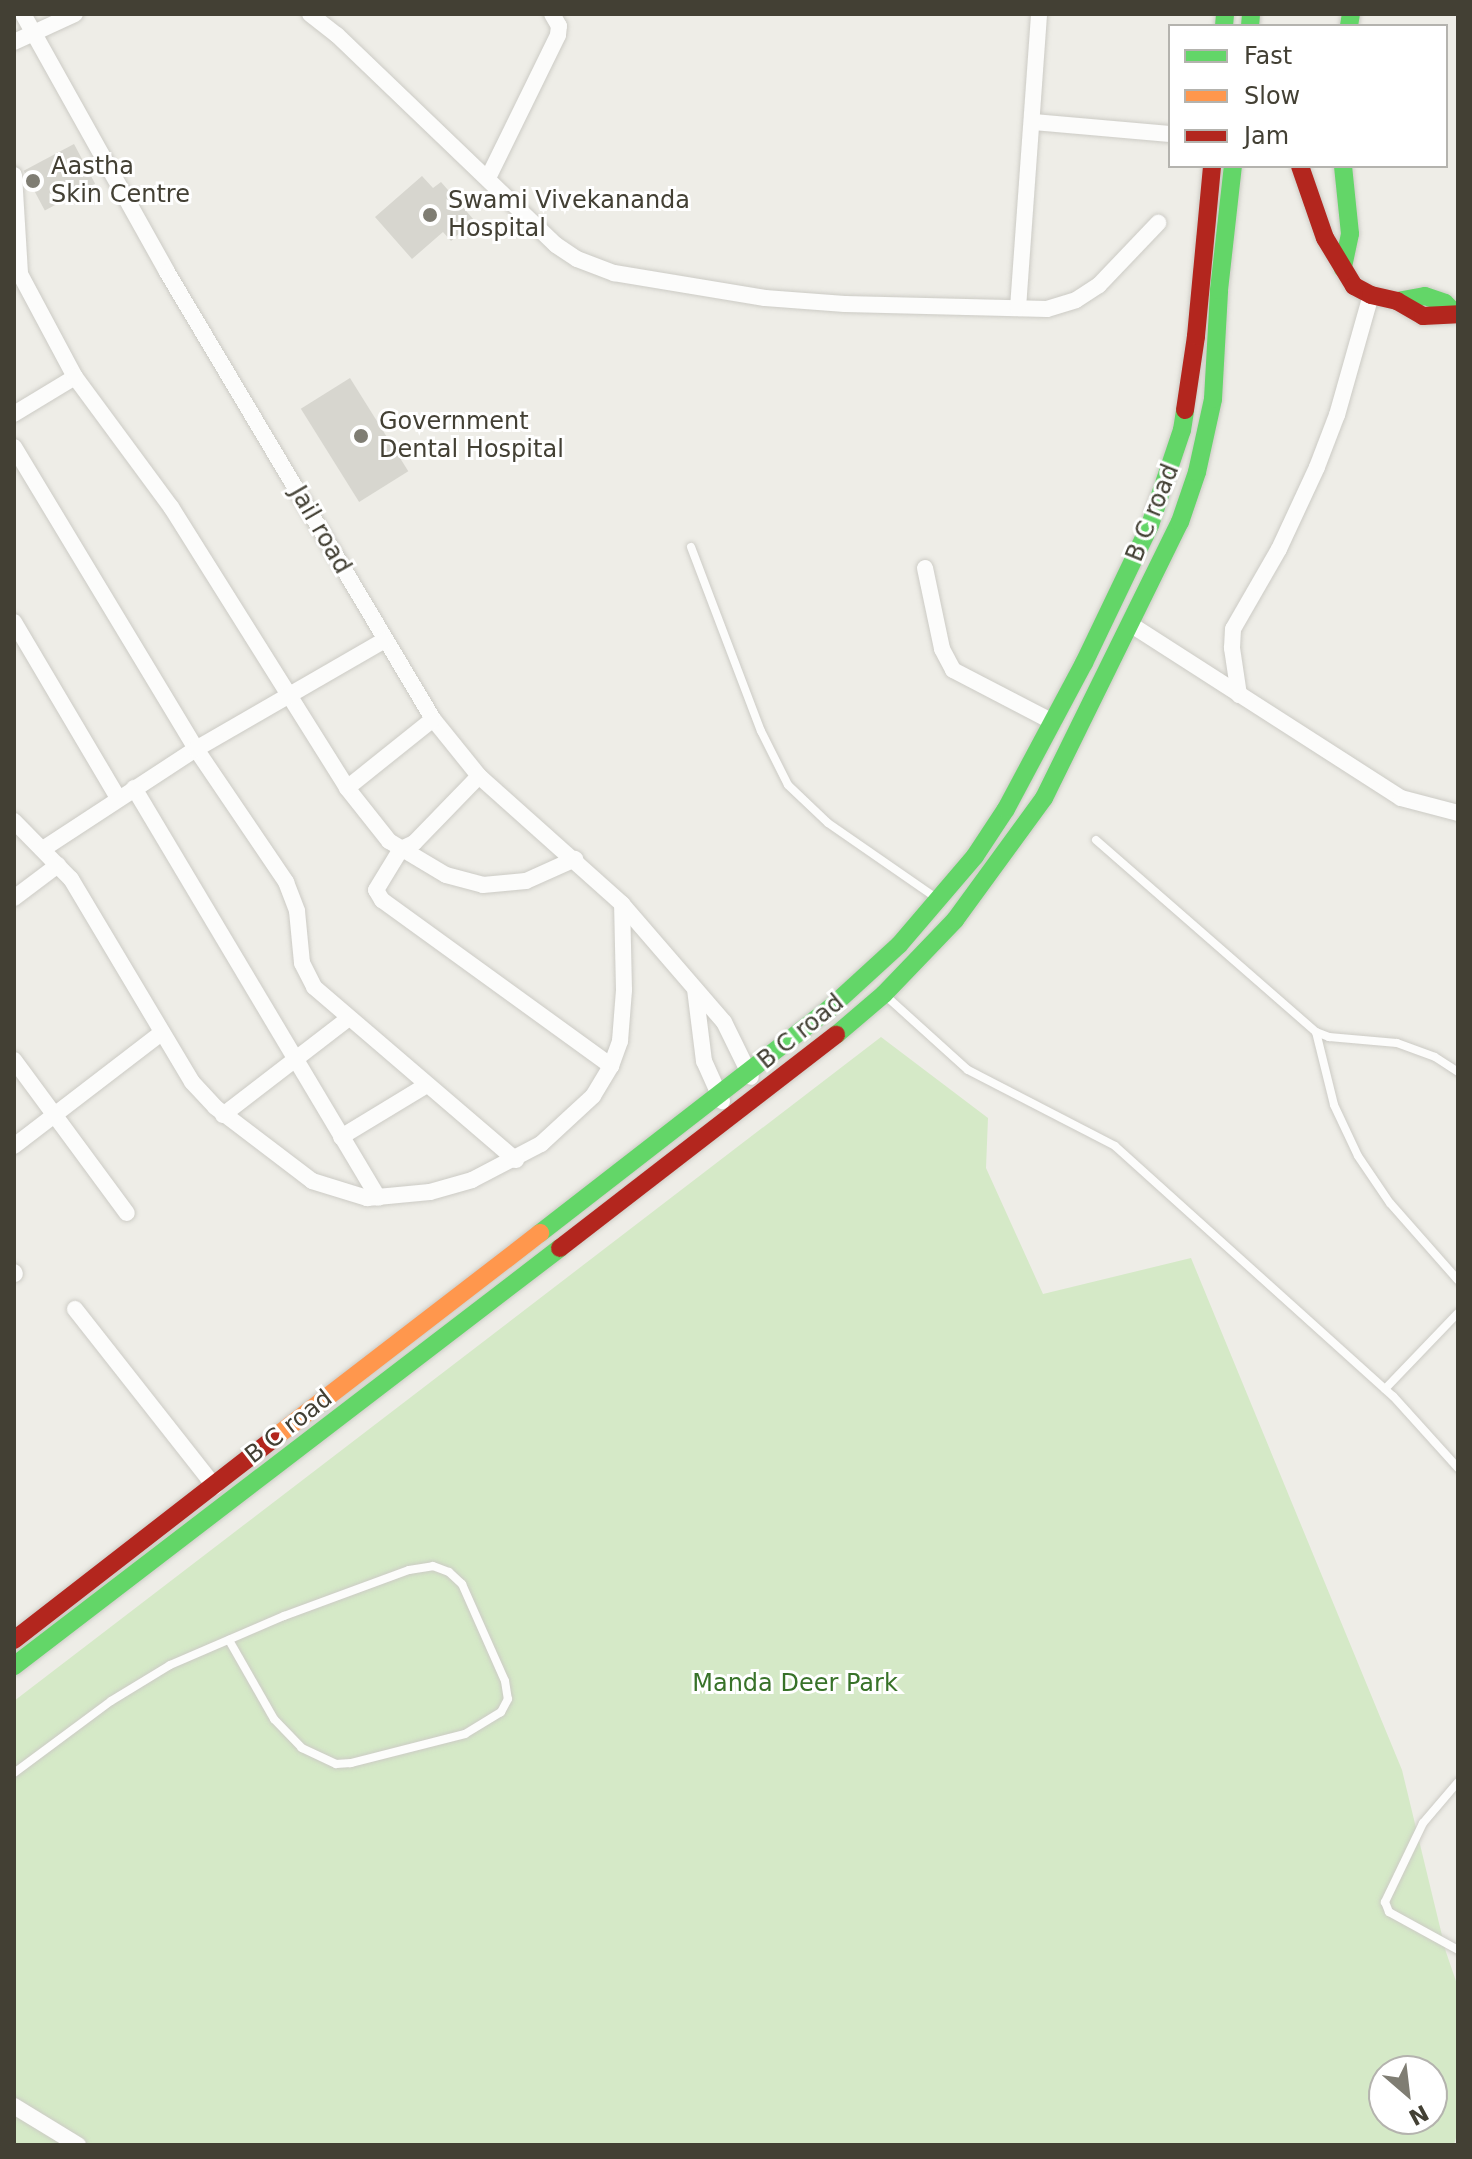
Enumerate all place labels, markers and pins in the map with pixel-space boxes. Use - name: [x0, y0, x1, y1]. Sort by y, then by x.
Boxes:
- place label: Aastha Skin Centre: [51, 153, 190, 209]
- marker: Aastha Skin Centre: [22, 170, 44, 192]
- place label: Swami Vivekananda Hospital: [448, 187, 690, 243]
- marker: Swami Vivekananda Hospital: [419, 204, 441, 226]
- place label: Government Dental Hospital: [379, 408, 564, 464]
- marker: Government Dental Hospital: [350, 425, 372, 447]

